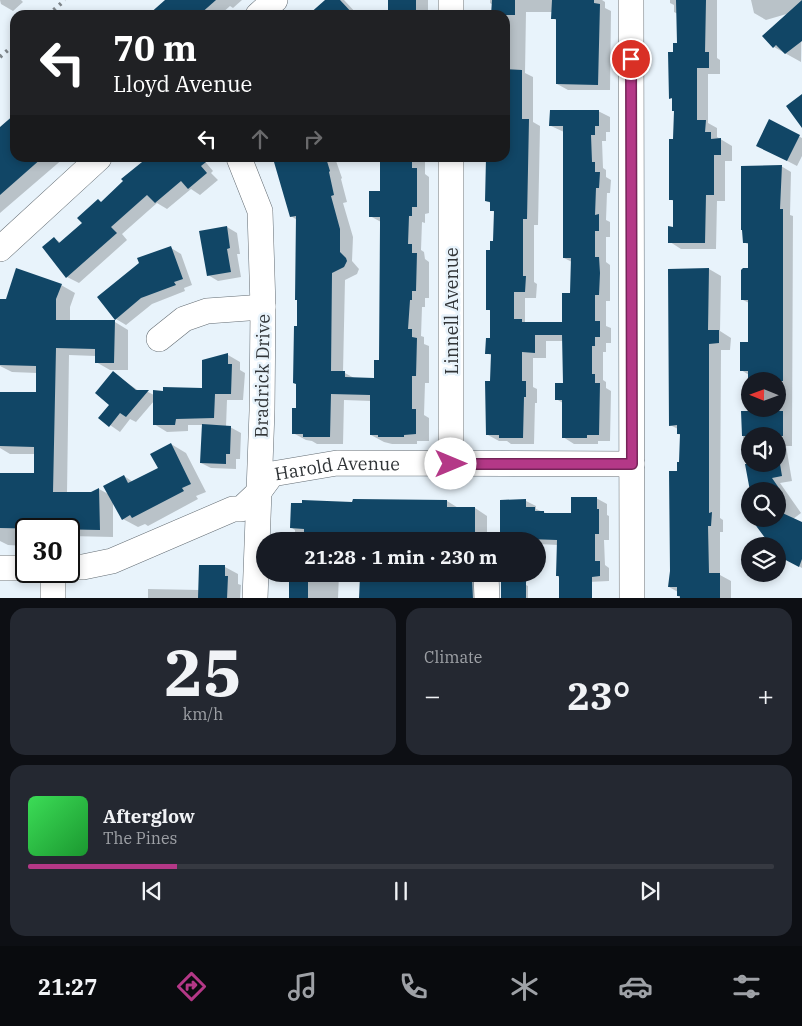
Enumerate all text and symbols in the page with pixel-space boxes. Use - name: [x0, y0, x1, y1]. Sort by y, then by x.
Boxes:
- text: 70 m: [113, 25, 197, 71]
- icon: left: [30, 30, 95, 95]
- pin: [610, 38, 652, 80]
- icon: arrive: [617, 45, 645, 73]
- text: Lloyd Avenue: [113, 69, 252, 98]
- icon: left: [193, 125, 221, 153]
- icon: ahead: [246, 125, 274, 153]
- icon: right: [299, 125, 327, 153]
- street label: Linnell Avenue: [440, 247, 463, 375]
- street label: Bradrick Drive: [249, 314, 275, 438]
- north arrow: [741, 372, 786, 418]
- map controls: [741, 372, 786, 582]
- button: sound: [741, 427, 786, 472]
- position arrow: [424, 437, 476, 489]
- street label: Harold Avenue: [273, 451, 400, 485]
- button: search: [741, 482, 786, 527]
- speed limit sign: 30: [15, 518, 80, 583]
- button: layers: [741, 537, 786, 582]
- text: 21:28 · 1 min · 230 m: [305, 545, 497, 569]
- text: 25: [164, 629, 242, 714]
- text: Climate: [424, 647, 482, 667]
- text: 23°: [567, 671, 631, 720]
- text: −: [424, 677, 441, 714]
- text: +: [757, 677, 774, 714]
- text: km/h: [183, 704, 223, 724]
- text: Afterglow: [103, 804, 195, 828]
- text: The Pines: [103, 828, 177, 848]
- icon: previous: [138, 877, 166, 905]
- icon: pause: [387, 877, 415, 905]
- icon: next: [636, 877, 664, 905]
- icon: directions: [174, 969, 209, 1004]
- icon: music: [285, 969, 320, 1004]
- icon: phone: [396, 969, 431, 1004]
- icon: climate: [507, 969, 542, 1004]
- icon: car: [618, 969, 653, 1004]
- icon: filters: [729, 969, 764, 1004]
- text: 21:27: [38, 972, 98, 1001]

